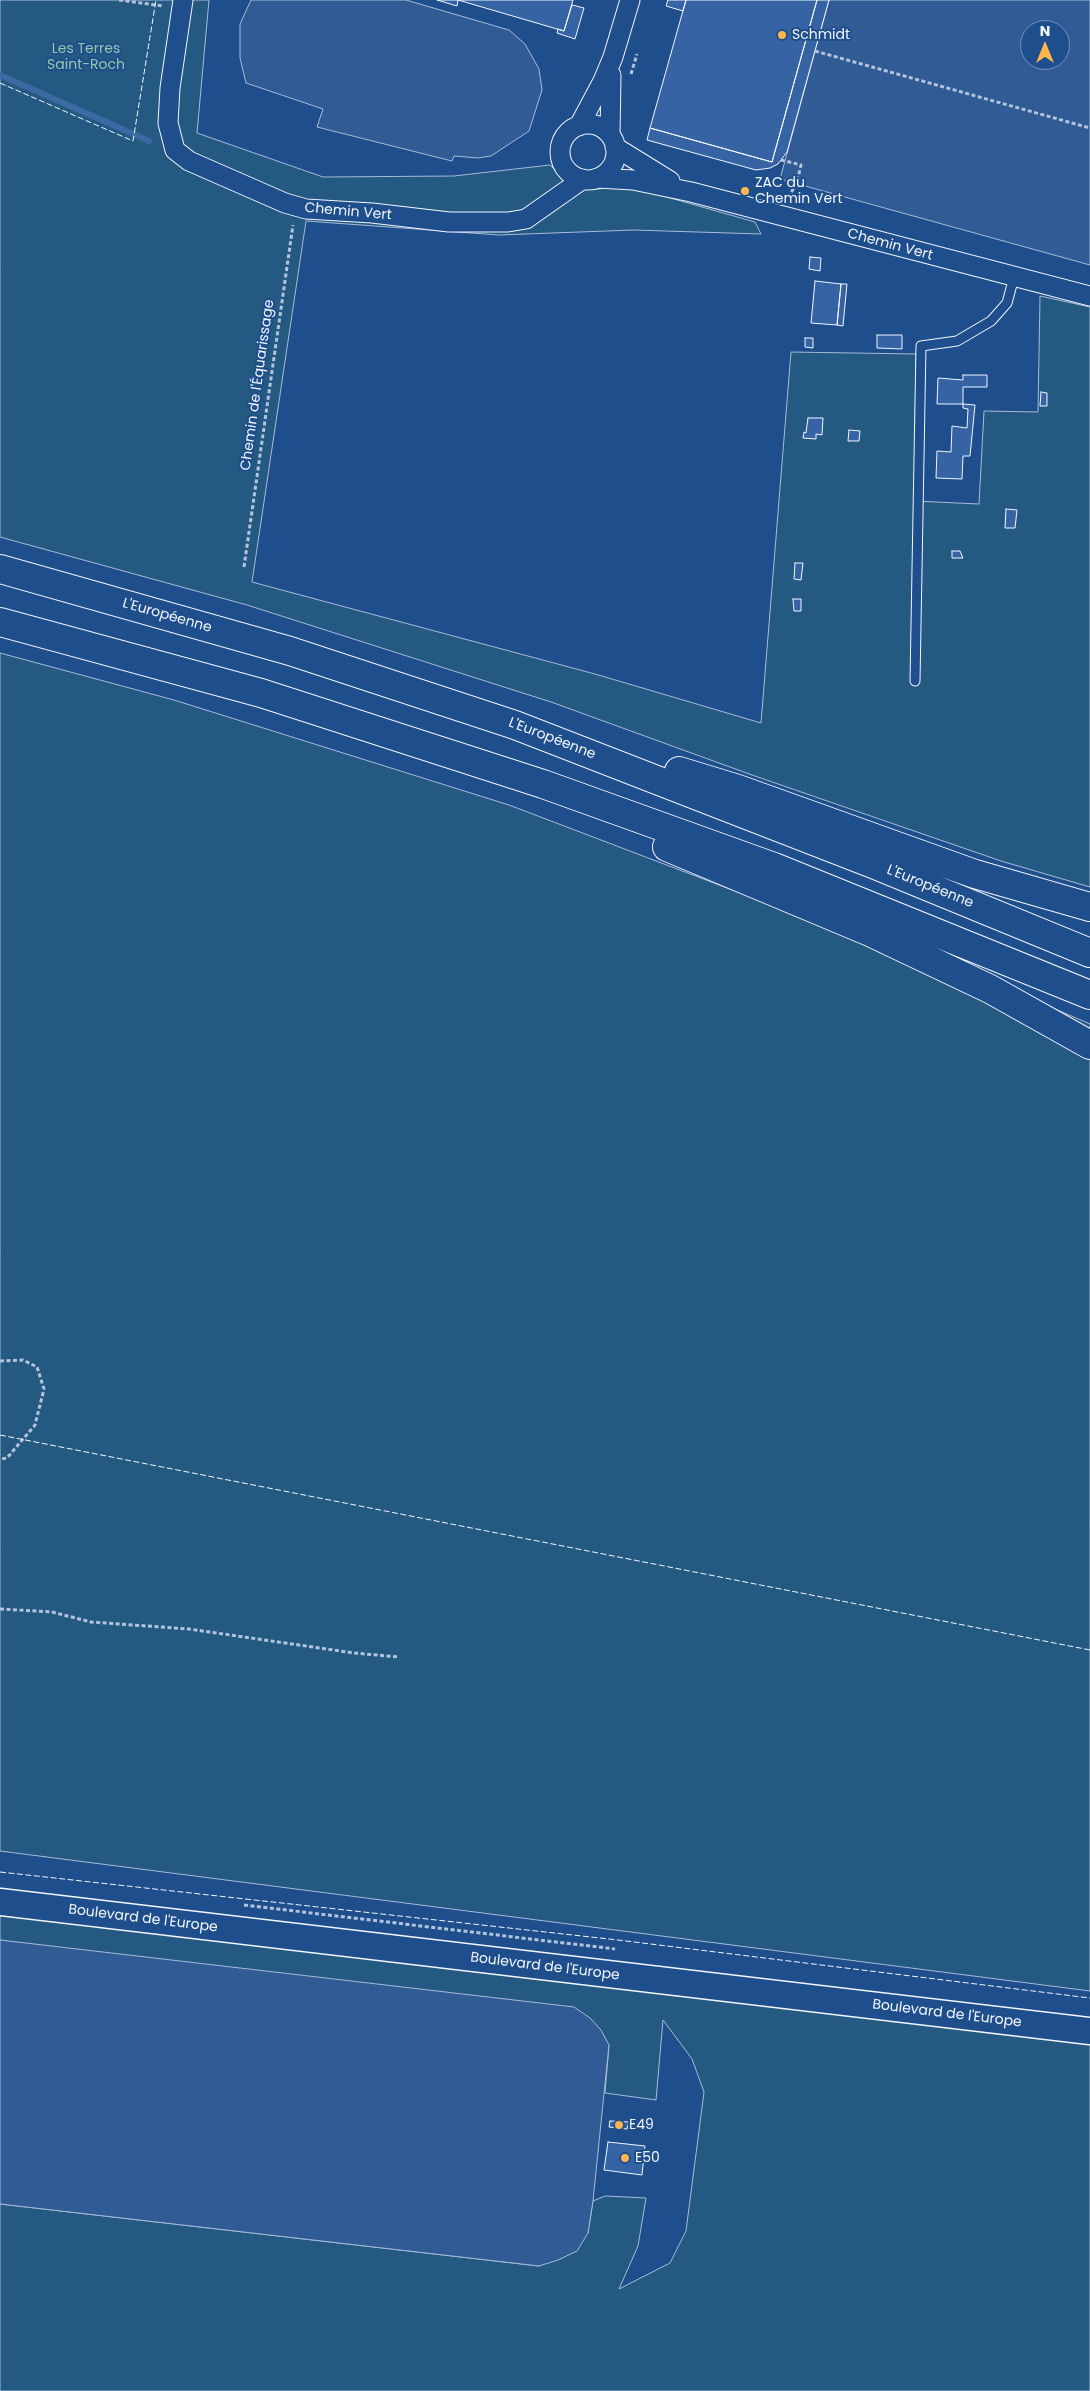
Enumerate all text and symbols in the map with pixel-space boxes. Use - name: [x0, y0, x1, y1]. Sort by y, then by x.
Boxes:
- north arrow: [1020, 20, 1070, 70]
- text: N: [1040, 21, 1050, 41]
- place label: Schmidt: [792, 27, 850, 43]
- marker: Schmidt: [776, 29, 788, 41]
- park label: Les Terres Saint-Roch: [47, 41, 125, 74]
- place label: ZAC du Chemin Vert: [755, 175, 842, 208]
- marker: ZAC du Chemin Vert: [739, 185, 751, 197]
- street label: Chemin Vert: [304, 200, 392, 224]
- street label: Chemin Vert: [846, 226, 934, 264]
- street label: Chemin de l'Équarissage: [238, 298, 278, 472]
- street label: L'Européenne: [120, 595, 214, 637]
- street label: L'Européenne: [506, 715, 598, 763]
- street label: L'Européenne: [884, 862, 976, 912]
- street label: Boulevard de l'Europe: [67, 1901, 219, 1937]
- street label: Boulevard de l'Europe: [469, 1949, 621, 1985]
- street label: Boulevard de l'Europe: [871, 1996, 1023, 2032]
- place label: E49: [629, 2117, 654, 2133]
- marker: E49: [613, 2119, 625, 2131]
- place label: E50: [635, 2150, 660, 2166]
- marker: E50: [619, 2152, 631, 2164]

